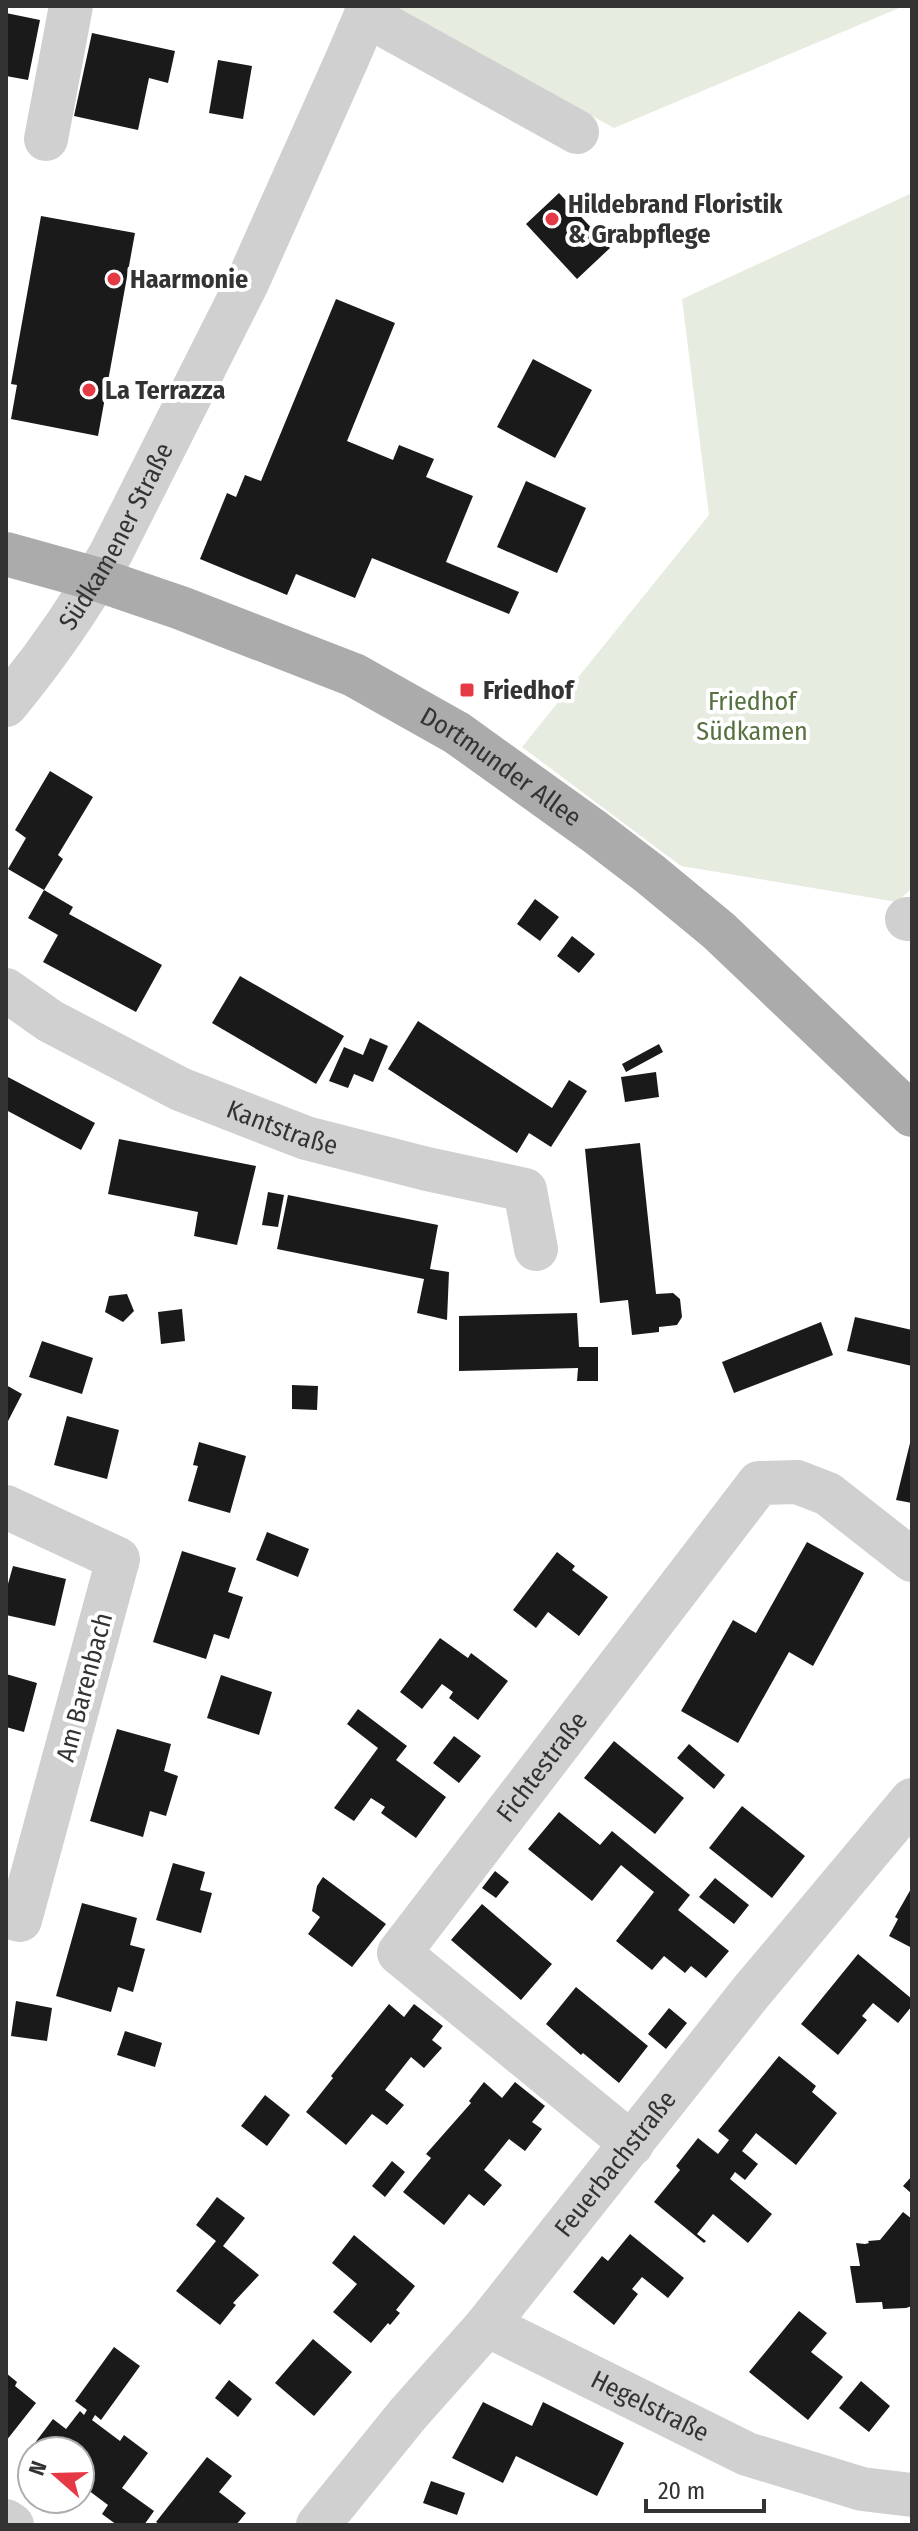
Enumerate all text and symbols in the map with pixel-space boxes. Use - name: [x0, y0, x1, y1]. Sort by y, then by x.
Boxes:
- place label: Hildebrand Floristik & Grabpflege: [568, 189, 783, 250]
- marker: Hildebrand Floristik & Grabpflege: [543, 210, 561, 228]
- place label: Haarmonie: [130, 264, 248, 295]
- marker: Haarmonie: [105, 270, 123, 288]
- place label: La Terrazza: [105, 375, 225, 406]
- marker: La Terrazza: [80, 381, 98, 399]
- street label: Südkamener Straße: [52, 438, 180, 636]
- place label: Friedhof: [483, 675, 576, 706]
- marker: Friedhof: [458, 681, 476, 699]
- park label: Friedhof Südkamen: [696, 686, 808, 747]
- street label: Dortmunder Allee: [415, 701, 587, 833]
- street label: Kantstraße: [222, 1094, 341, 1162]
- street label: Am Barenbach: [50, 1609, 119, 1765]
- street label: Fichtestraße: [490, 1706, 594, 1828]
- street label: Feuerbachstraße: [548, 2085, 683, 2243]
- street label: Hegelstraße: [586, 2364, 714, 2449]
- north arrow: [16, 2435, 96, 2515]
- text: N: [23, 2458, 53, 2479]
- scale bar: [646, 2463, 764, 2513]
- text: 20 m: [658, 2477, 705, 2505]

